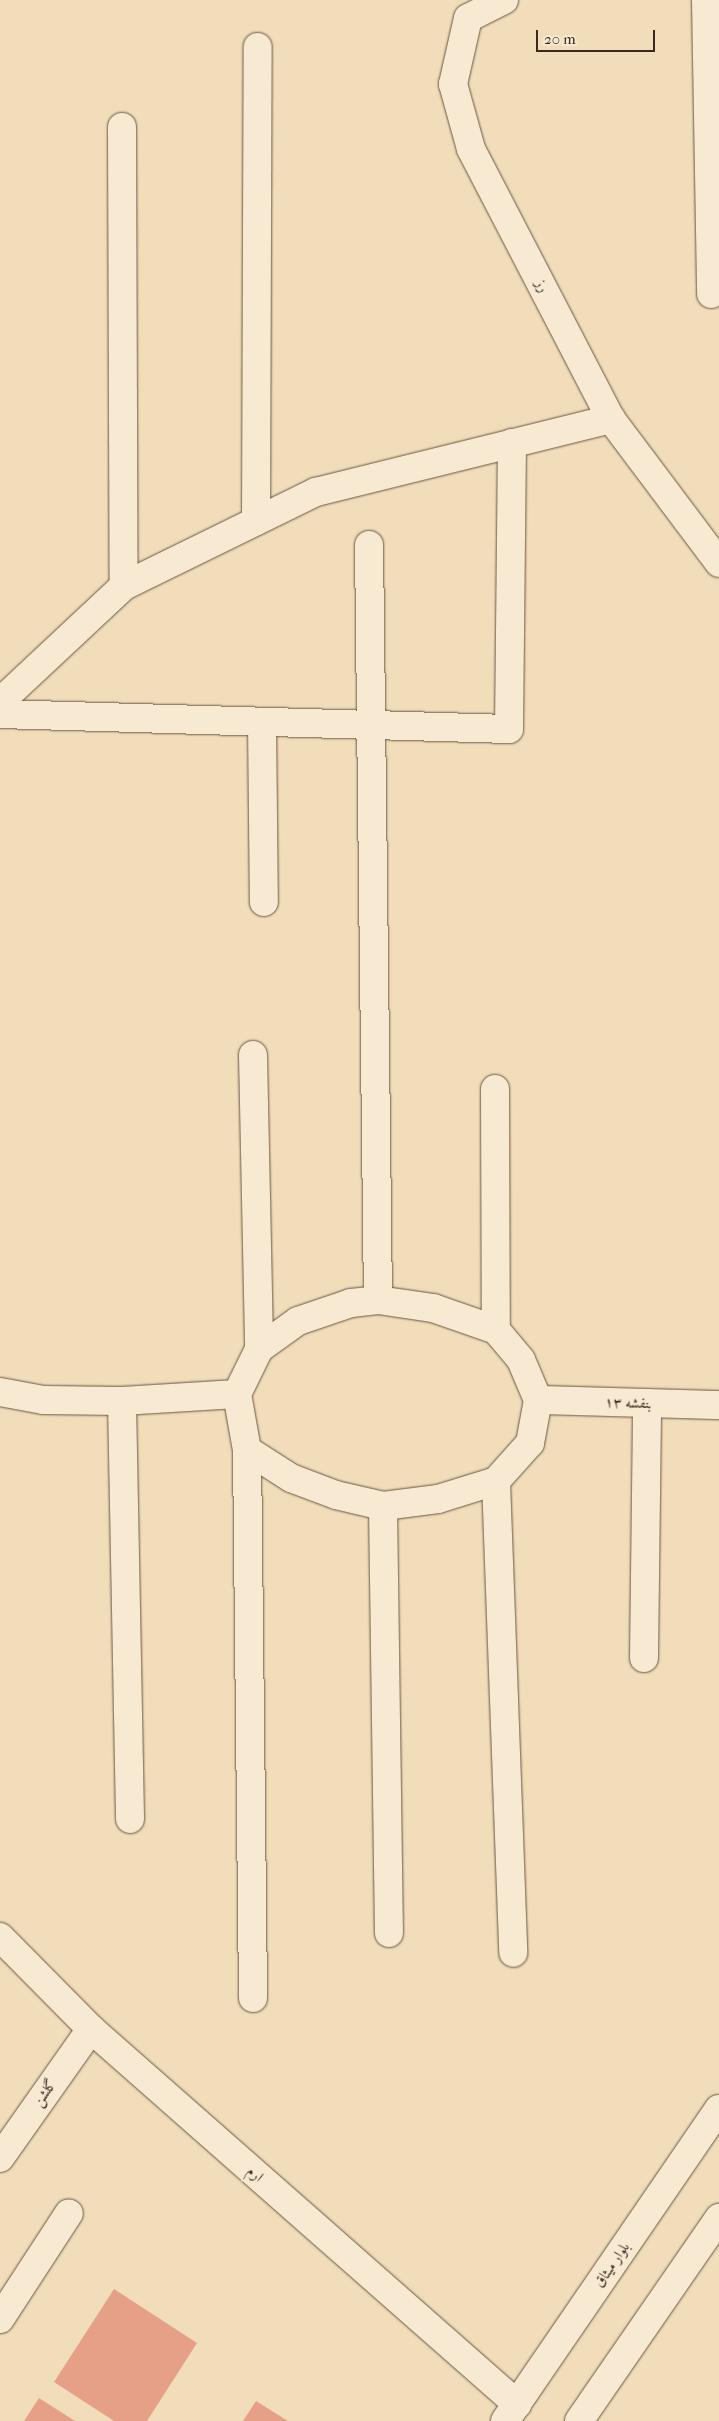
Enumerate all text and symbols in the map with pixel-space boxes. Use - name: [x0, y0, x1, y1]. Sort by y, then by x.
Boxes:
- scale bar: [539, 20, 658, 52]
- text: 20 m: [544, 30, 576, 48]
- street label: رز: [531, 277, 553, 295]
- street label: بنفشه ۱۳: [604, 1393, 652, 1413]
- street label: گلشن: [29, 2076, 61, 2110]
- street label: ارم: [243, 2162, 267, 2186]
- street label: بلوار میثاق: [590, 2239, 634, 2291]

